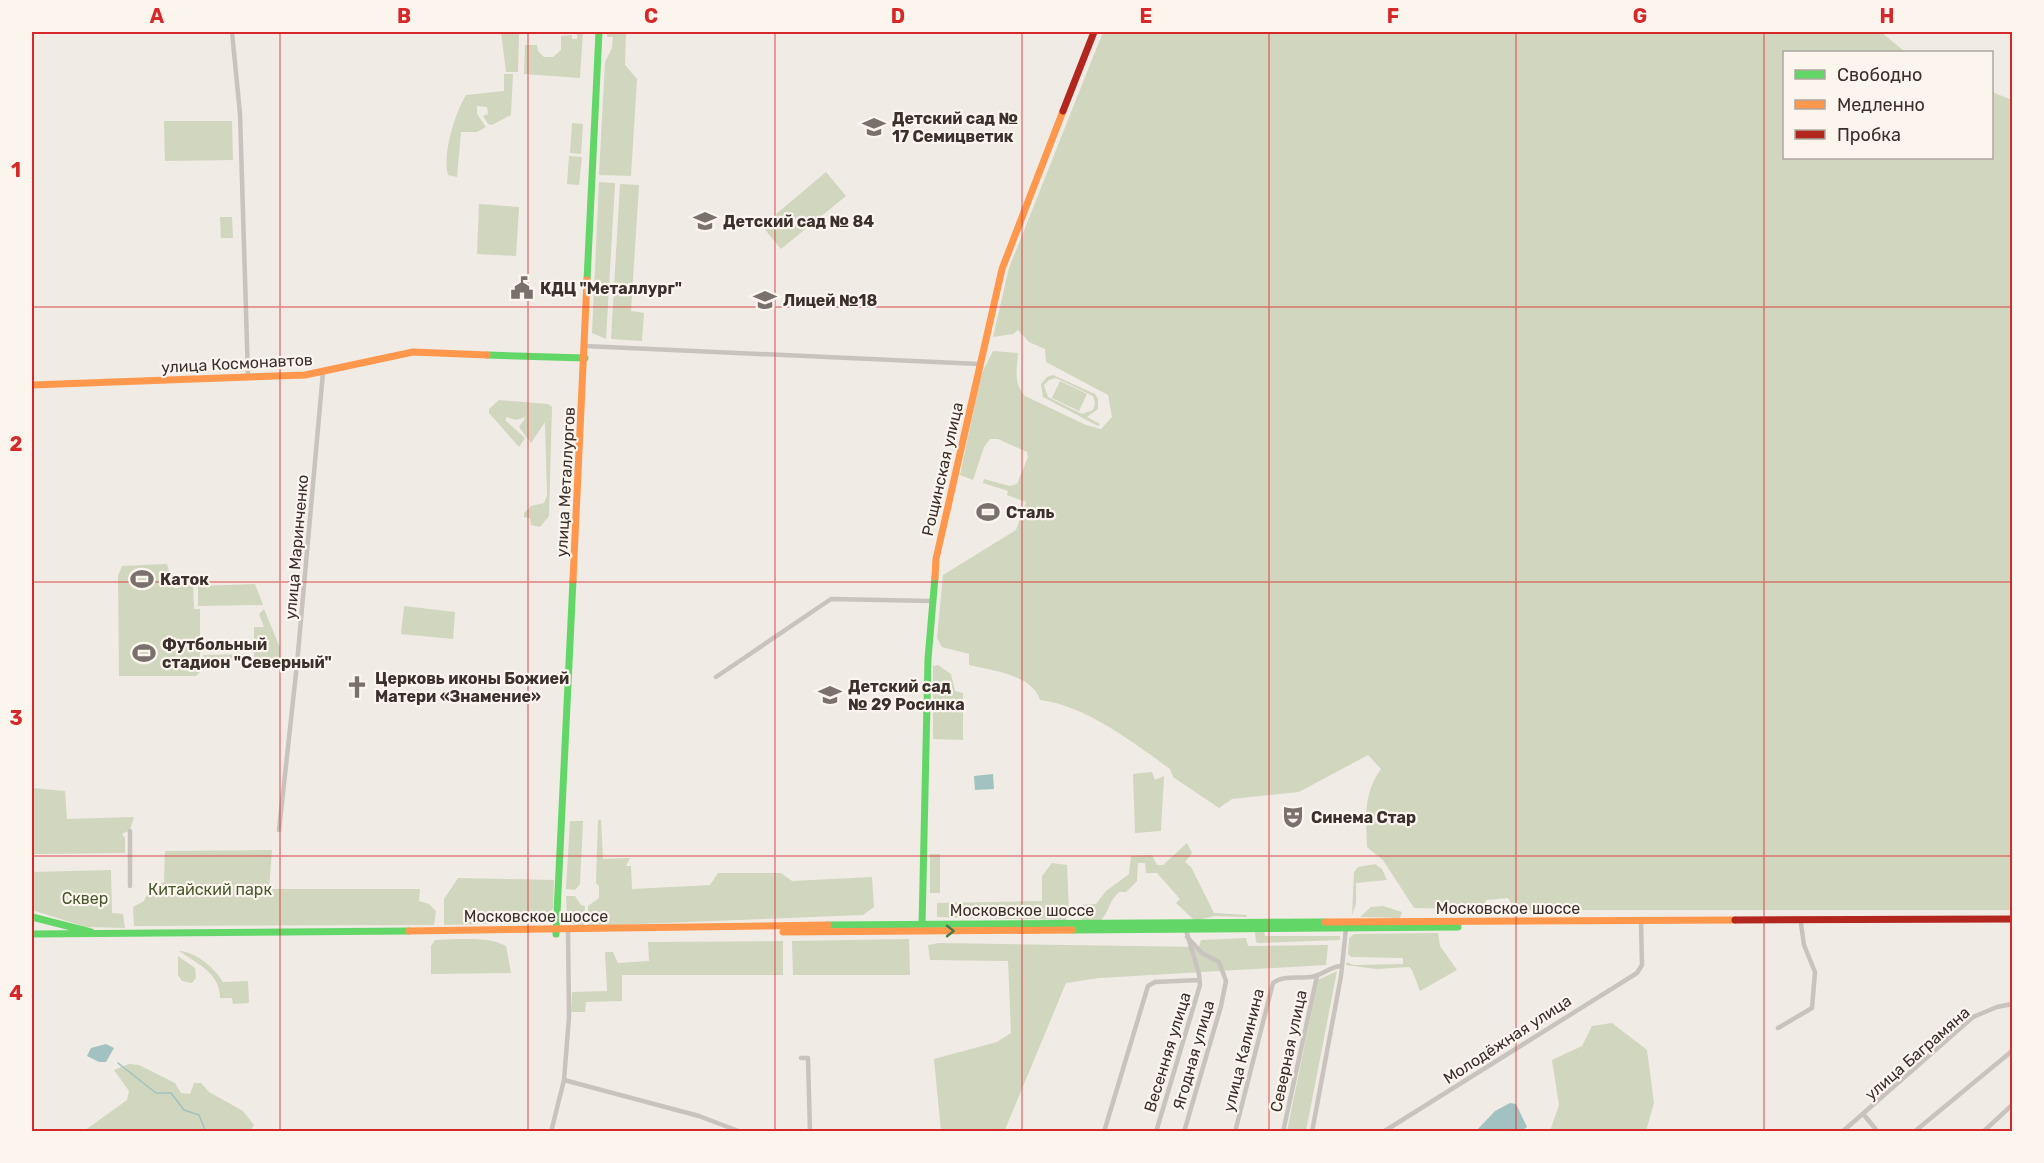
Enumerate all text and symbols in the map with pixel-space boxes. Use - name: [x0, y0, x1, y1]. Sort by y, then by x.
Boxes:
- text: A: [150, 4, 165, 28]
- text: B: [397, 4, 411, 28]
- text: C: [644, 4, 658, 28]
- text: D: [891, 4, 905, 28]
- text: E: [1140, 4, 1152, 28]
- text: F: [1387, 4, 1399, 28]
- text: G: [1633, 4, 1647, 28]
- text: H: [1880, 4, 1894, 28]
- legend: [1783, 51, 1993, 159]
- text: Свободно: [1837, 64, 1922, 86]
- text: Медленно: [1837, 94, 1925, 116]
- place label: Детский сад № 17 Семицветик: [892, 109, 1018, 146]
- school or university icon: Детский сад № 17 Семицветик: [861, 114, 887, 140]
- text: Пробка: [1837, 124, 1901, 146]
- text: 1: [11, 158, 21, 182]
- school or university icon: Детский сад № 84: [692, 208, 718, 234]
- place label: Детский сад № 84: [723, 212, 874, 231]
- public building icon: КДЦ "Металлург": [509, 275, 535, 301]
- place label: КДЦ "Металлург": [540, 279, 682, 298]
- school or university icon: Лицей №18: [752, 287, 778, 313]
- place label: Лицей №18: [783, 291, 877, 310]
- street label: улица Космонавтов: [161, 350, 313, 377]
- street label: Рощинская улица: [918, 400, 967, 538]
- street label: улица Металлургов: [552, 406, 579, 558]
- text: 2: [10, 432, 23, 456]
- street label: улица Маринченко: [281, 474, 312, 620]
- sports icon: Сталь: [975, 499, 1001, 525]
- place label: Сталь: [1006, 503, 1054, 522]
- sports icon: Каток: [129, 566, 155, 592]
- place label: Каток: [160, 570, 209, 589]
- place label: Футбольный стадион "Северный": [162, 635, 332, 672]
- sports icon: Футбольный стадион "Северный": [131, 640, 157, 666]
- place label: Церковь иконы Божией Матери «Знамение»: [375, 669, 569, 706]
- church icon: Церковь иконы Божией Матери «Знамение»: [344, 674, 370, 700]
- place label: Детский сад № 29 Росинка: [848, 677, 965, 714]
- school or university icon: Детский сад № 29 Росинка: [817, 682, 843, 708]
- text: 3: [9, 706, 23, 730]
- theatre icon: Синема Стар: [1280, 804, 1306, 830]
- place label: Синема Стар: [1311, 808, 1416, 827]
- park label: Китайский парк: [148, 880, 272, 899]
- park label: Сквер: [62, 889, 108, 908]
- street label: Московское шоссе: [1436, 899, 1580, 918]
- street label: Московское шоссе: [950, 901, 1094, 920]
- street label: Московское шоссе: [464, 907, 608, 926]
- one-way arrow: [946, 925, 955, 937]
- text: 4: [9, 981, 23, 1005]
- street label: улица Калинина: [1219, 987, 1268, 1114]
- street label: Северная улица: [1266, 988, 1311, 1114]
- street label: Весенняя улица: [1140, 990, 1195, 1114]
- street label: Молодёжная улица: [1440, 991, 1575, 1088]
- street label: Ягодная улица: [1169, 998, 1218, 1112]
- street label: улица Баграмяна: [1861, 1003, 1974, 1104]

